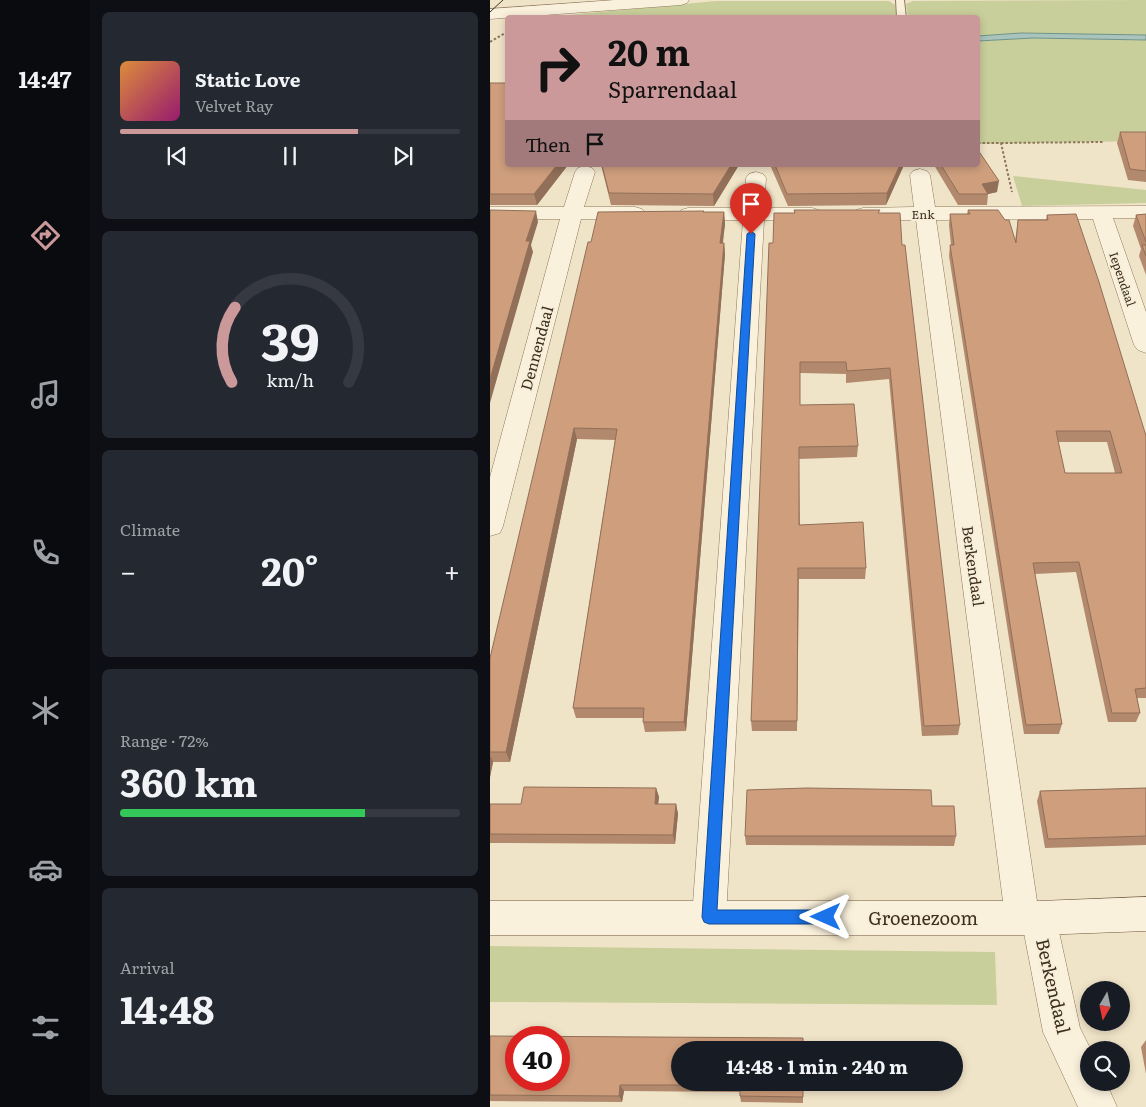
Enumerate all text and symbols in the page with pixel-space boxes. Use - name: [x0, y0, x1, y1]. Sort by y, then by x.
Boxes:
- text: 20 m: [608, 25, 690, 77]
- icon: right: [525, 35, 590, 100]
- text: 14:47: [19, 62, 71, 95]
- text: Static Love: [195, 65, 300, 93]
- text: Sparrendaal: [608, 72, 737, 105]
- text: Velvet Ray: [195, 93, 273, 117]
- text: Then: [525, 130, 571, 158]
- icon: arrive: [581, 130, 609, 158]
- icon: previous: [163, 142, 191, 170]
- icon: pause: [276, 142, 304, 170]
- icon: next: [389, 142, 417, 170]
- pin: [730, 183, 772, 234]
- icon: arrive: [737, 190, 765, 218]
- street label: Enk: [912, 205, 935, 223]
- icon: directions: [28, 218, 63, 253]
- street label: Iependaal: [1105, 249, 1141, 309]
- text: 39: [261, 299, 319, 377]
- street label: Dennendaal: [514, 303, 558, 393]
- text: km/h: [266, 366, 314, 393]
- icon: music: [28, 377, 63, 412]
- text: Climate: [120, 517, 180, 541]
- street label: Berkendaal: [957, 524, 991, 608]
- icon: phone: [28, 535, 63, 570]
- text: 20°: [261, 541, 319, 598]
- text: −: [120, 549, 136, 591]
- text: +: [444, 549, 460, 591]
- icon: climate: [28, 693, 63, 728]
- text: Range · 72%: [120, 728, 209, 752]
- text: 360 km: [120, 752, 258, 809]
- icon: car: [28, 852, 63, 887]
- position arrow: [799, 890, 851, 942]
- street label: Groenezoom: [868, 904, 978, 931]
- street label: Berkendaal: [1030, 936, 1078, 1036]
- text: Arrival: [120, 955, 175, 979]
- text: 14:48: [120, 979, 214, 1036]
- north arrow: [1080, 981, 1130, 1031]
- map controls: [1080, 981, 1130, 1091]
- icon: filters: [28, 1010, 63, 1045]
- speed limit sign: 40: [505, 1026, 570, 1091]
- button: search: [1080, 1041, 1130, 1091]
- text: 14:48 · 1 min · 240 m: [726, 1052, 908, 1080]

